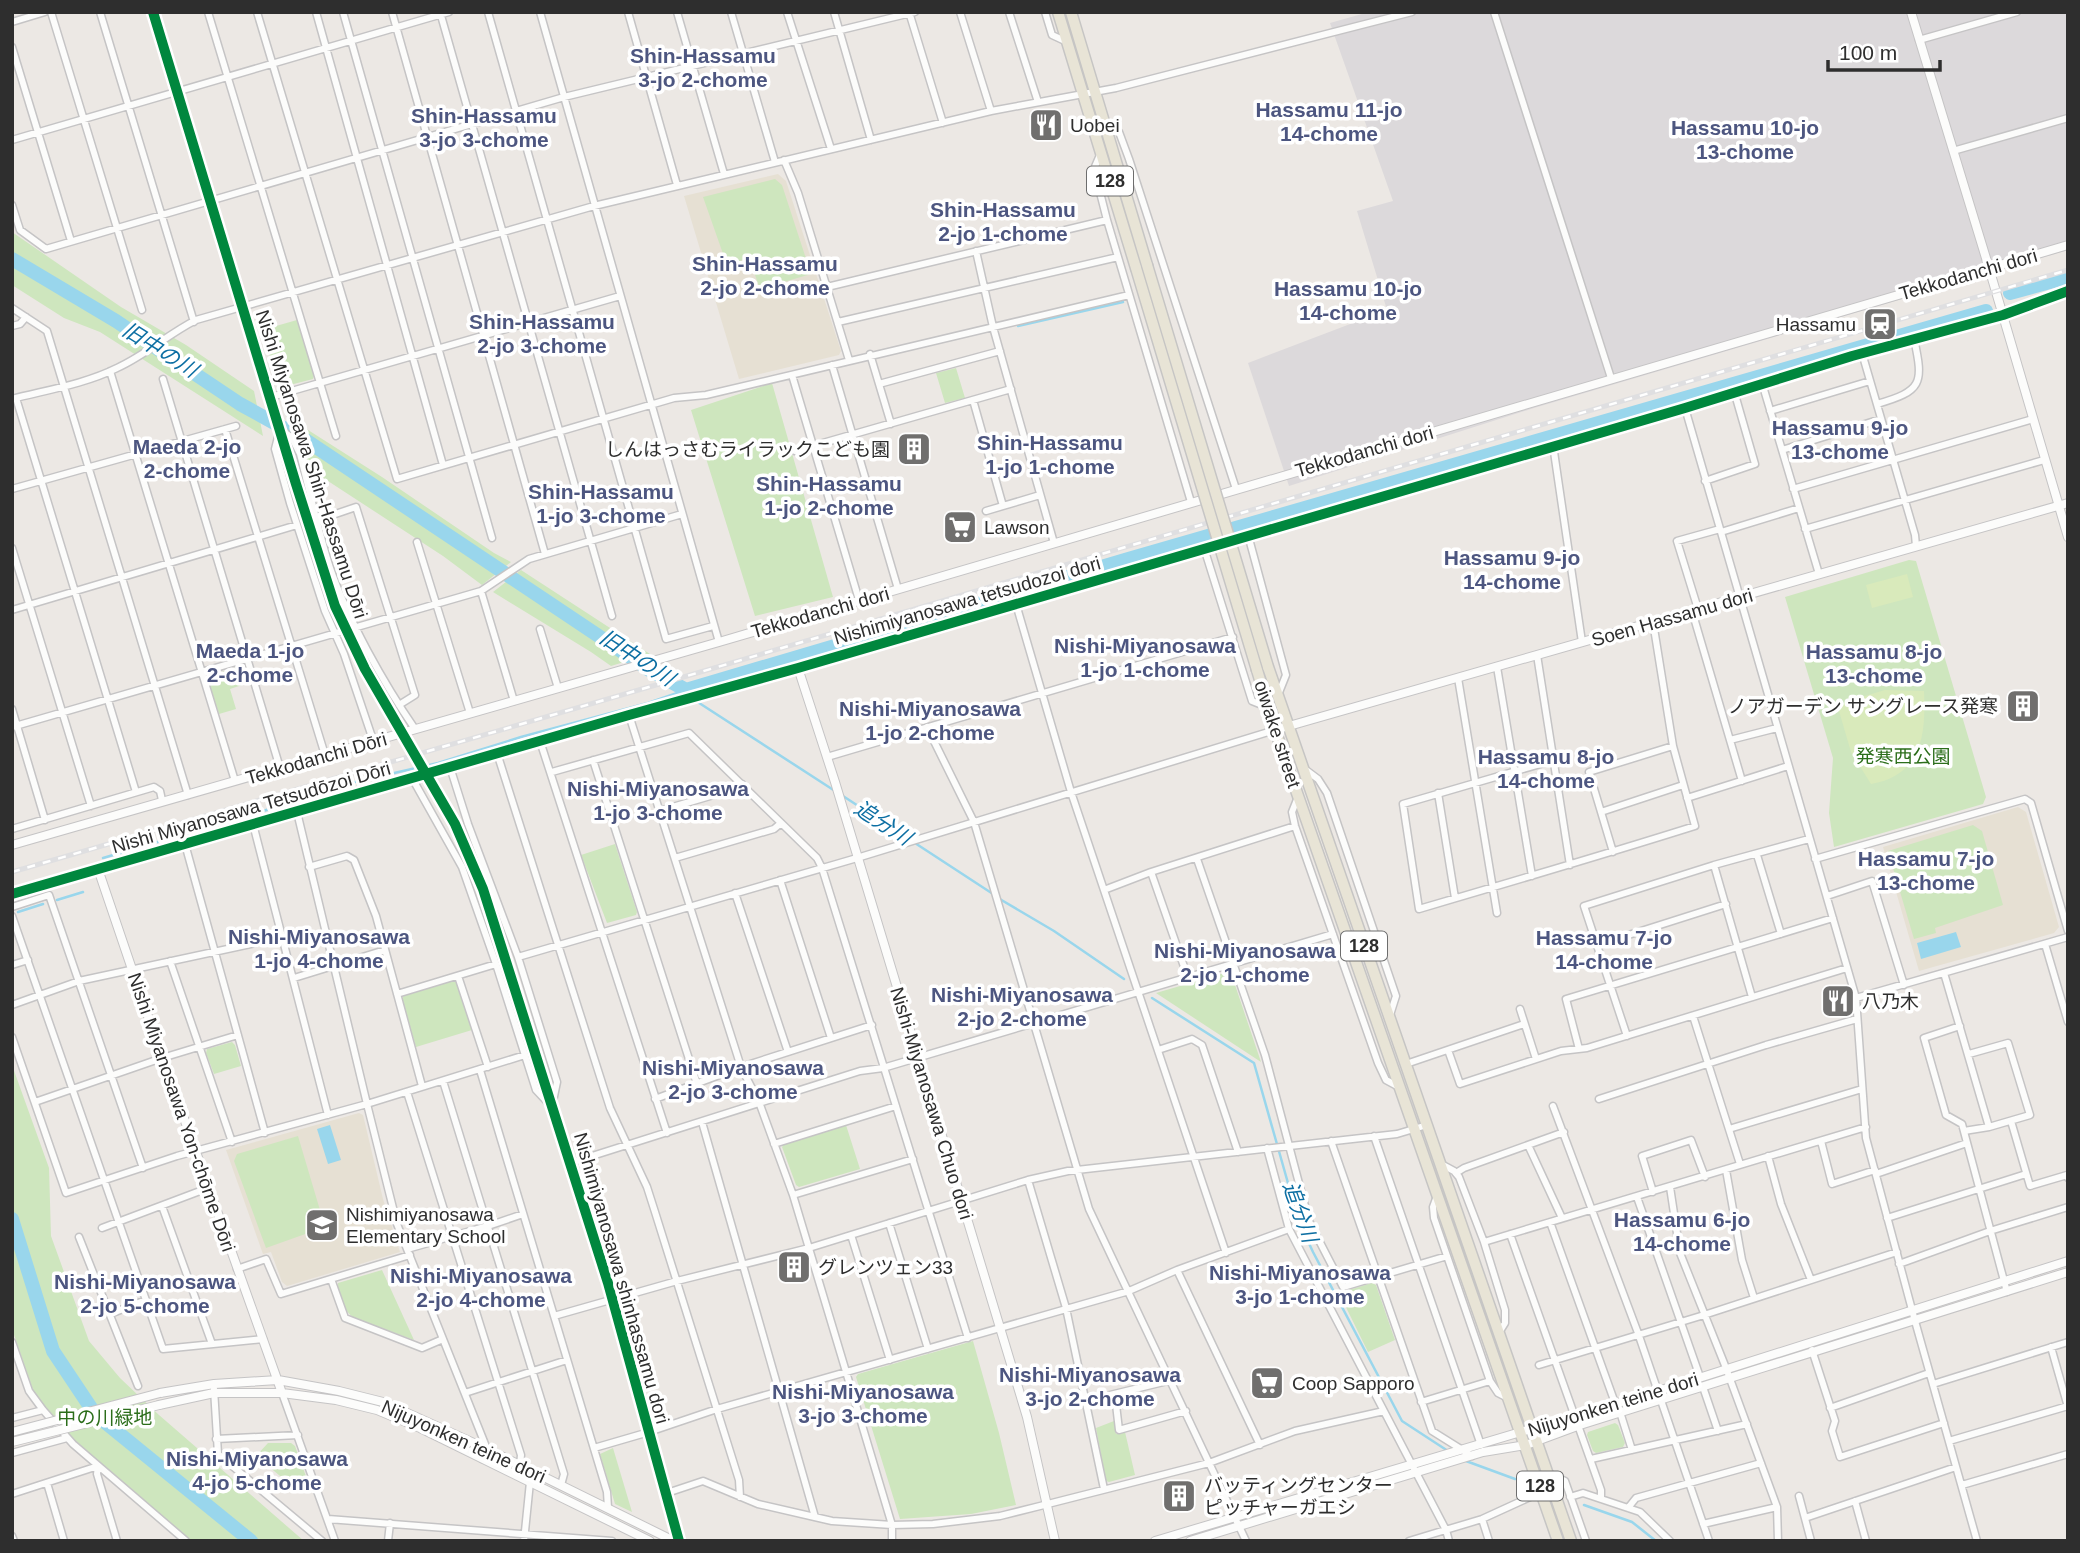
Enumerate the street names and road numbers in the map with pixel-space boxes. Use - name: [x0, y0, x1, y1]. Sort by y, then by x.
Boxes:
- road number: 128: [1087, 166, 1133, 196]
- street label: Tekkodanchi dori: [1897, 245, 2040, 304]
- street label: Nishi Miyanosawa Shin-Hassamu Dōri: [252, 307, 371, 621]
- street label: Tekkodanchi dori: [1293, 422, 1436, 481]
- street label: Nishimiyanosawa tetsudozoi dori: [831, 552, 1103, 649]
- street label: Tekkodanchi dori: [749, 583, 892, 642]
- street label: Soen Hassamu dori: [1589, 584, 1755, 651]
- street label: oiwake street: [1250, 678, 1305, 791]
- street label: Tekkodanchi Dōri: [243, 728, 389, 789]
- street label: Nishi Miyanosawa Tetsudōzoi Dōri: [109, 758, 393, 857]
- road number: 128: [1341, 931, 1387, 960]
- street label: Nishi Miyanosawa Yon-chōme Dōri: [124, 970, 239, 1254]
- street label: Nishi-Miyanosawa Chuo dori: [886, 984, 977, 1222]
- street label: Nishimiyanosawa shinhassamu dori: [570, 1130, 673, 1426]
- street label: Nijuyonken teine dori: [1525, 1368, 1701, 1440]
- street label: Nijuyonken teine dori: [378, 1396, 549, 1487]
- road number: 128: [1517, 1471, 1563, 1500]

